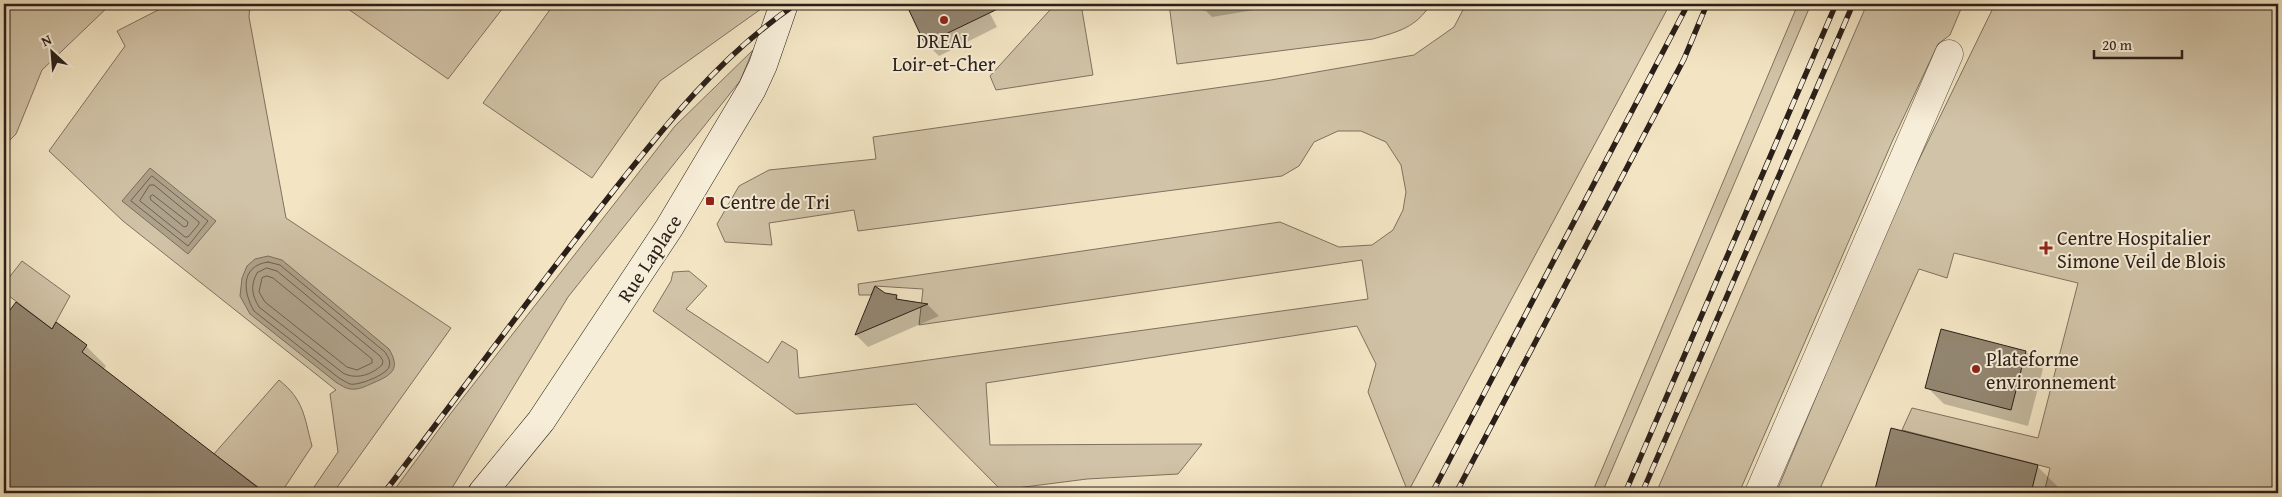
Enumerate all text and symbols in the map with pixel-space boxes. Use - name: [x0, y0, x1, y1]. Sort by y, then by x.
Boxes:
- marker: DREAL Loir-et-Cher: [938, 14, 950, 26]
- place label: DREAL Loir-et-Cher: [892, 26, 996, 78]
- north arrow: [28, 28, 78, 78]
- scale bar: [2094, 28, 2182, 60]
- text: N: [38, 29, 55, 51]
- text: 20 m: [2102, 34, 2133, 55]
- place label: Centre de Tri: [720, 187, 830, 216]
- marker: Centre de Tri: [704, 195, 716, 207]
- street label: Rue Laplace: [610, 208, 688, 308]
- place label: Centre Hospitalier Simone Veil de Blois: [2057, 223, 2226, 275]
- marker: Centre Hospitalier Simone Veil de Blois: [2039, 241, 2053, 255]
- place label: Plateforme environnement: [1986, 344, 2116, 396]
- marker: Plateforme environnement: [1970, 363, 1982, 375]

